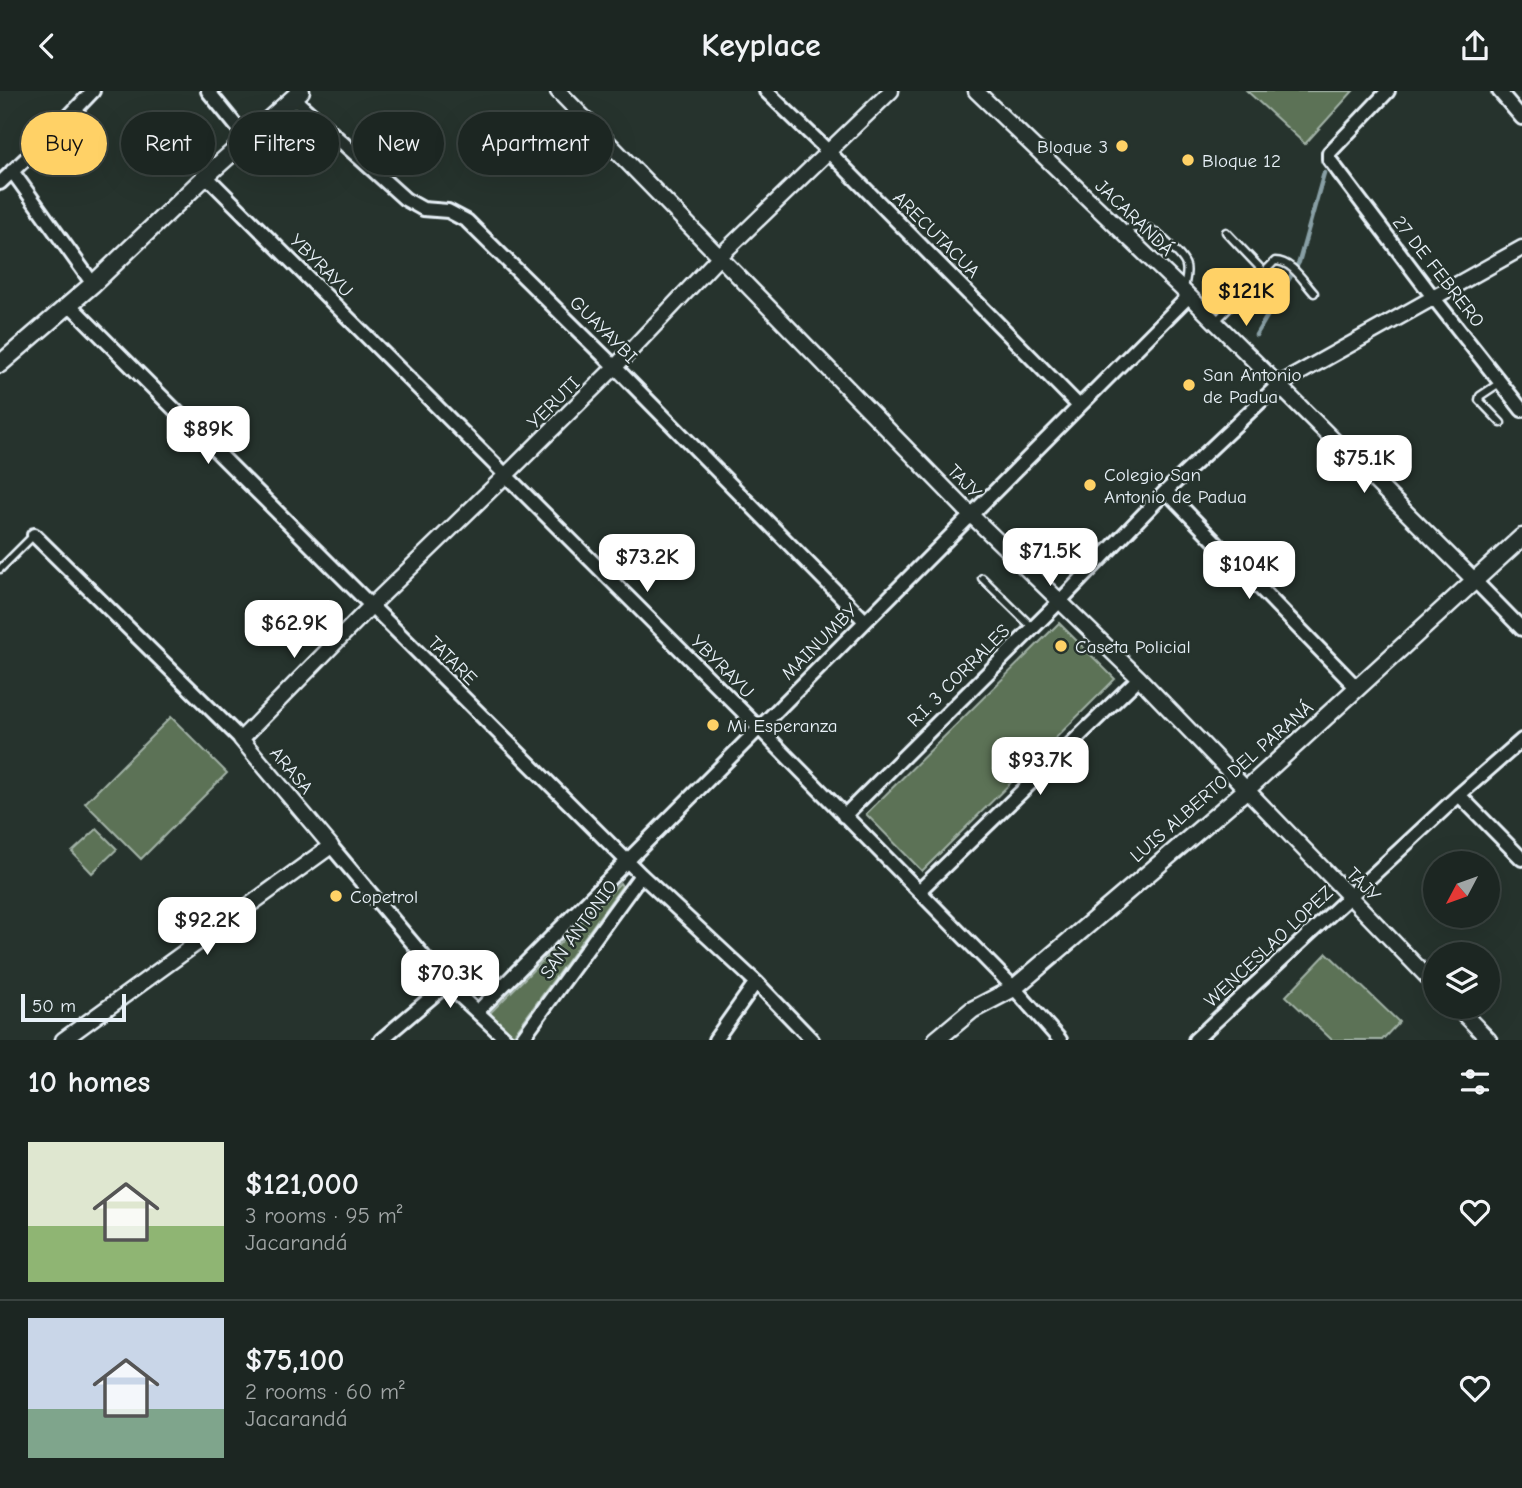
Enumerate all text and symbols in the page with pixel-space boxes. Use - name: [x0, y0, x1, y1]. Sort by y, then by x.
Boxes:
- icon: back: [28, 27, 66, 65]
- text: Keyplace: [701, 27, 821, 64]
- icon: share: [1456, 27, 1494, 65]
- chip: Buy: [21, 112, 107, 175]
- chip: Rent: [121, 112, 215, 175]
- chip: Filters: [229, 112, 339, 175]
- chip: New: [353, 112, 444, 175]
- chip: Apartment: [458, 112, 613, 175]
- place label: Bloque 3: [1037, 136, 1108, 158]
- marker: Bloque 3: [1114, 138, 1130, 154]
- place label: Bloque 12: [1202, 150, 1281, 172]
- marker: Bloque 12: [1180, 152, 1196, 168]
- street label: JACARANDÁ: [1091, 175, 1178, 260]
- street label: ARECUTACUA: [888, 187, 984, 283]
- street label: 27 DE FEBRERO: [1388, 211, 1489, 332]
- street label: YBYRAYU: [285, 230, 357, 302]
- pin: $121K: [1197, 268, 1295, 328]
- text: $121K: [1218, 277, 1274, 304]
- street label: GUAYAYBI: [565, 291, 642, 368]
- place label: San Antonio de Padua: [1203, 364, 1302, 408]
- street label: YERUTI: [523, 372, 584, 433]
- marker: San Antonio de Padua: [1181, 377, 1197, 393]
- pin: $89K: [167, 407, 249, 466]
- text: $89K: [183, 415, 233, 442]
- pin: $75.1K: [1307, 435, 1421, 495]
- text: $75.1K: [1333, 444, 1395, 471]
- street label: TAJY: [943, 460, 986, 504]
- place label: Colegio San Antonio de Padua: [1104, 464, 1247, 508]
- marker: Colegio San Antonio de Padua: [1082, 477, 1098, 493]
- pin: $71.5K: [993, 529, 1107, 588]
- pin: $73.2K: [590, 535, 704, 594]
- text: $71.5K: [1019, 537, 1081, 564]
- pin: $104K: [1200, 541, 1298, 601]
- text: $73.2K: [615, 543, 679, 570]
- text: $104K: [1219, 550, 1279, 577]
- street label: MAINUMBY: [777, 598, 863, 684]
- pin: $62.9K: [237, 601, 351, 660]
- text: $62.9K: [261, 609, 327, 636]
- street label: R.I. 3 CORRALES: [903, 620, 1015, 732]
- street label: YBYRAYU: [686, 631, 758, 703]
- street label: TATARE: [423, 632, 481, 690]
- place label: Caseta Policial: [1075, 636, 1191, 658]
- marker: Caseta Policial: [1053, 638, 1069, 654]
- street label: LUIS ALBERTO DEL PARANÁ: [1126, 696, 1318, 867]
- place label: Mi Esperanza: [727, 715, 838, 737]
- marker: Mi Esperanza: [705, 717, 721, 733]
- pin: $93.7K: [983, 737, 1097, 797]
- street label: ARASA: [265, 743, 317, 799]
- text: $93.7K: [1008, 746, 1072, 773]
- north arrow: [1423, 851, 1500, 927]
- map controls: [1423, 851, 1500, 1019]
- street label: TAJY: [1342, 863, 1385, 907]
- street label: SAN ANTONIO: [536, 876, 622, 983]
- street label: WENCESLAO LOPEZ: [1200, 882, 1337, 1012]
- place label: Copetrol: [350, 886, 418, 908]
- marker: Copetrol: [328, 888, 344, 904]
- pin: $92.2K: [150, 897, 264, 957]
- text: $92.2K: [174, 906, 240, 933]
- button: layers: [1423, 942, 1500, 1019]
- pin: $70.3K: [393, 951, 507, 1010]
- text: $70.3K: [417, 959, 483, 986]
- scale bar: [21, 991, 126, 1023]
- text: 50 m: [32, 995, 76, 1017]
- icon: filters: [1456, 1063, 1494, 1101]
- text: 10 homes: [28, 1065, 150, 1100]
- text: $121,000: [245, 1167, 359, 1202]
- icon: home: [84, 1170, 168, 1254]
- icon: heart: [1456, 1193, 1494, 1231]
- text: 3 rooms · 95 m²: [245, 1202, 403, 1229]
- text: Jacarandá: [245, 1229, 348, 1256]
- text: $75,100: [245, 1343, 344, 1378]
- icon: home: [84, 1346, 168, 1430]
- icon: heart: [1456, 1369, 1494, 1407]
- text: 2 rooms · 60 m²: [245, 1378, 405, 1405]
- text: Jacarandá: [245, 1405, 348, 1432]

